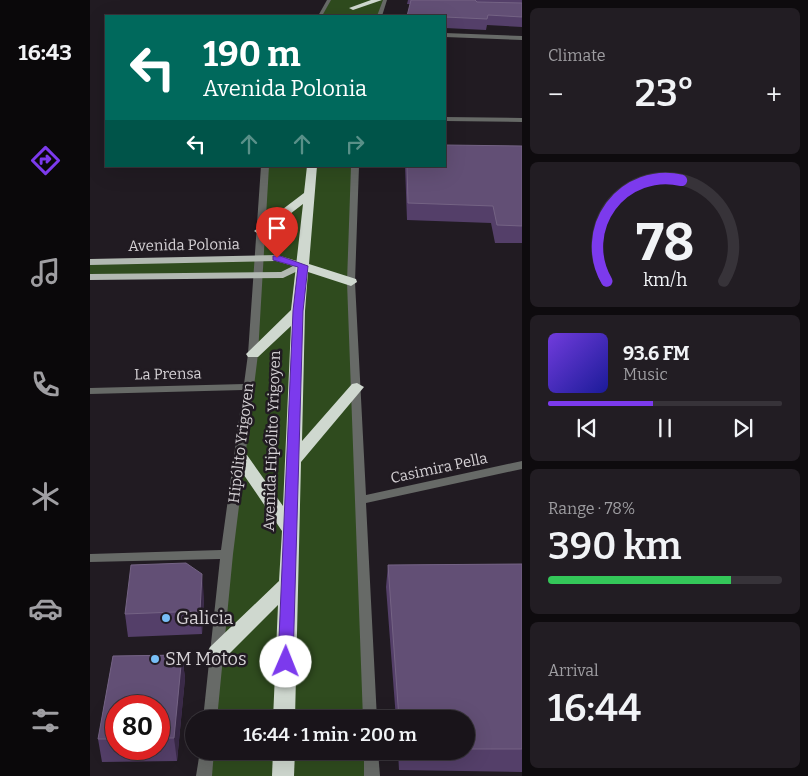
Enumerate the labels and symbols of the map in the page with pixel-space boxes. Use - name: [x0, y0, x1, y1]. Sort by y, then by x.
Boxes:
- pin: [256, 207, 298, 258]
- street label: Avenida Polonia: [128, 235, 240, 255]
- street label: Avenida Hipólito Yrigoyen: [260, 350, 284, 532]
- street label: La Prensa: [134, 364, 202, 384]
- street label: Hipólito Yrigoyen: [225, 381, 257, 504]
- street label: Casimira Pella: [389, 449, 489, 487]
- place label: Galicia: [176, 607, 234, 629]
- marker: Galicia: [160, 612, 172, 624]
- position arrow: [259, 635, 311, 687]
- place label: SM Motos: [165, 648, 247, 670]
- marker: SM Motos: [149, 653, 161, 665]
- speed limit sign: 80: [105, 695, 170, 760]

